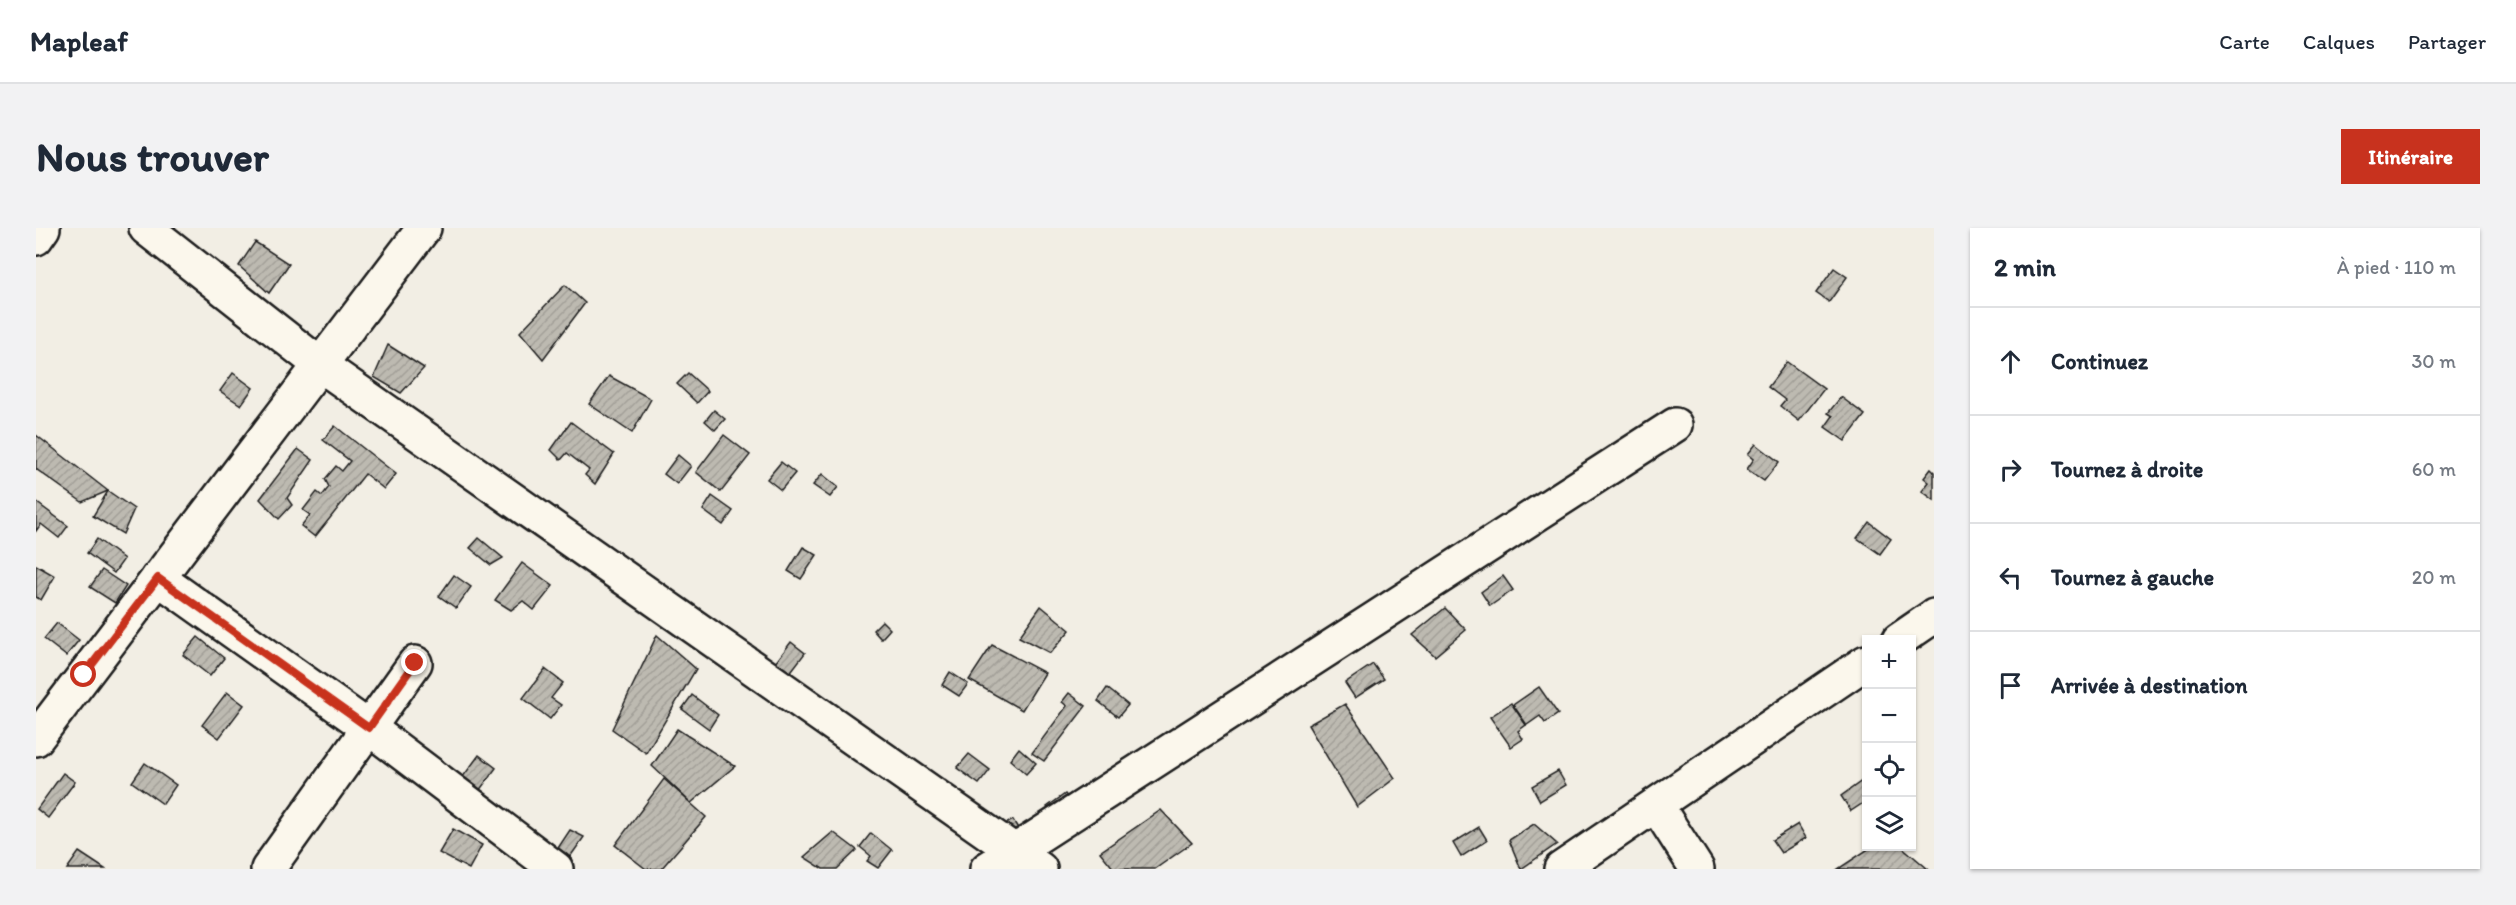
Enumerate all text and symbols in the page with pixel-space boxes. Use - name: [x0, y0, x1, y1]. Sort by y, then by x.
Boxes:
- text: Mapleaf: [30, 24, 128, 58]
- text: Carte: [2219, 29, 2270, 54]
- text: Calques: [2303, 29, 2375, 54]
- text: Partager: [2408, 29, 2486, 54]
- button: Itinéraire: [2341, 129, 2480, 184]
- text: Nous trouver: [36, 131, 269, 182]
- text: 2 min: [1994, 251, 2056, 283]
- text: À pied · 110 m: [2337, 255, 2456, 279]
- icon: ahead: [1994, 345, 2027, 378]
- text: Continuez: [2051, 348, 2148, 375]
- text: 30 m: [2411, 349, 2456, 373]
- icon: right: [1994, 453, 2027, 486]
- text: Tournez à droite: [2051, 456, 2203, 483]
- text: 60 m: [2412, 457, 2456, 481]
- icon: left: [1994, 561, 2027, 594]
- text: Tournez à gauche: [2051, 564, 2214, 591]
- text: 20 m: [2412, 565, 2456, 589]
- map controls: [1862, 635, 1916, 851]
- button: +: [1862, 635, 1916, 689]
- route end: [401, 649, 427, 675]
- route start: [70, 661, 96, 687]
- icon: arrive: [1994, 669, 2027, 702]
- text: Arrivée à destination: [2051, 672, 2247, 699]
- button: −: [1862, 689, 1916, 743]
- button: locate: [1862, 743, 1916, 797]
- button: layers: [1862, 797, 1916, 851]

